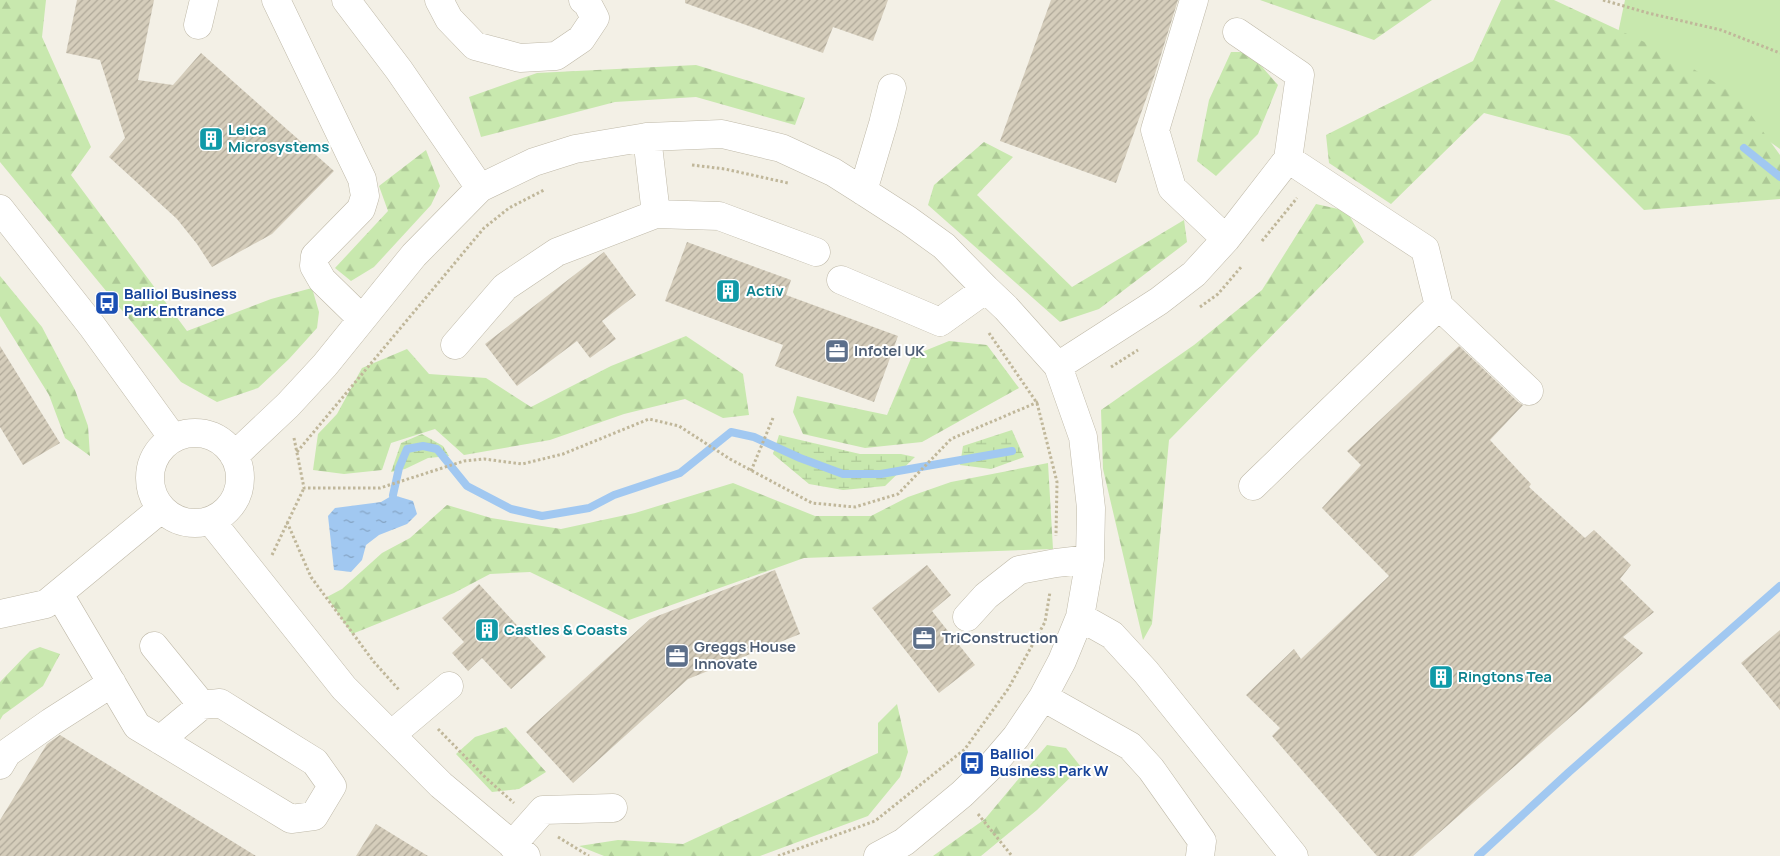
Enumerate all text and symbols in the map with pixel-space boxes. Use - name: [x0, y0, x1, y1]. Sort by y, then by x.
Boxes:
- place label: Leica Microsystems: [228, 119, 329, 157]
- building icon: Leica Microsystems: [198, 126, 224, 152]
- building icon: Activ: [715, 278, 741, 304]
- place label: Activ: [746, 280, 784, 301]
- place label: Balliol Business Park Entrance: [124, 283, 237, 321]
- bus stop icon: Balliol Business Park Entrance: [94, 290, 120, 316]
- office icon: Infotel UK: [824, 338, 850, 364]
- place label: Infotel UK: [854, 340, 925, 361]
- building icon: Castles & Coasts: [474, 617, 500, 643]
- place label: Castles & Coasts: [504, 619, 627, 640]
- office icon: TriConstruction: [911, 625, 937, 651]
- place label: TriConstruction: [942, 627, 1058, 648]
- place label: Greggs House Innovate: [694, 636, 796, 674]
- office icon: Greggs House Innovate: [664, 643, 690, 669]
- building icon: Ringtons Tea: [1428, 664, 1454, 690]
- place label: Ringtons Tea: [1458, 666, 1552, 687]
- place label: Balliol Business Park W: [990, 743, 1109, 781]
- bus stop icon: Balliol Business Park W: [959, 750, 985, 776]

